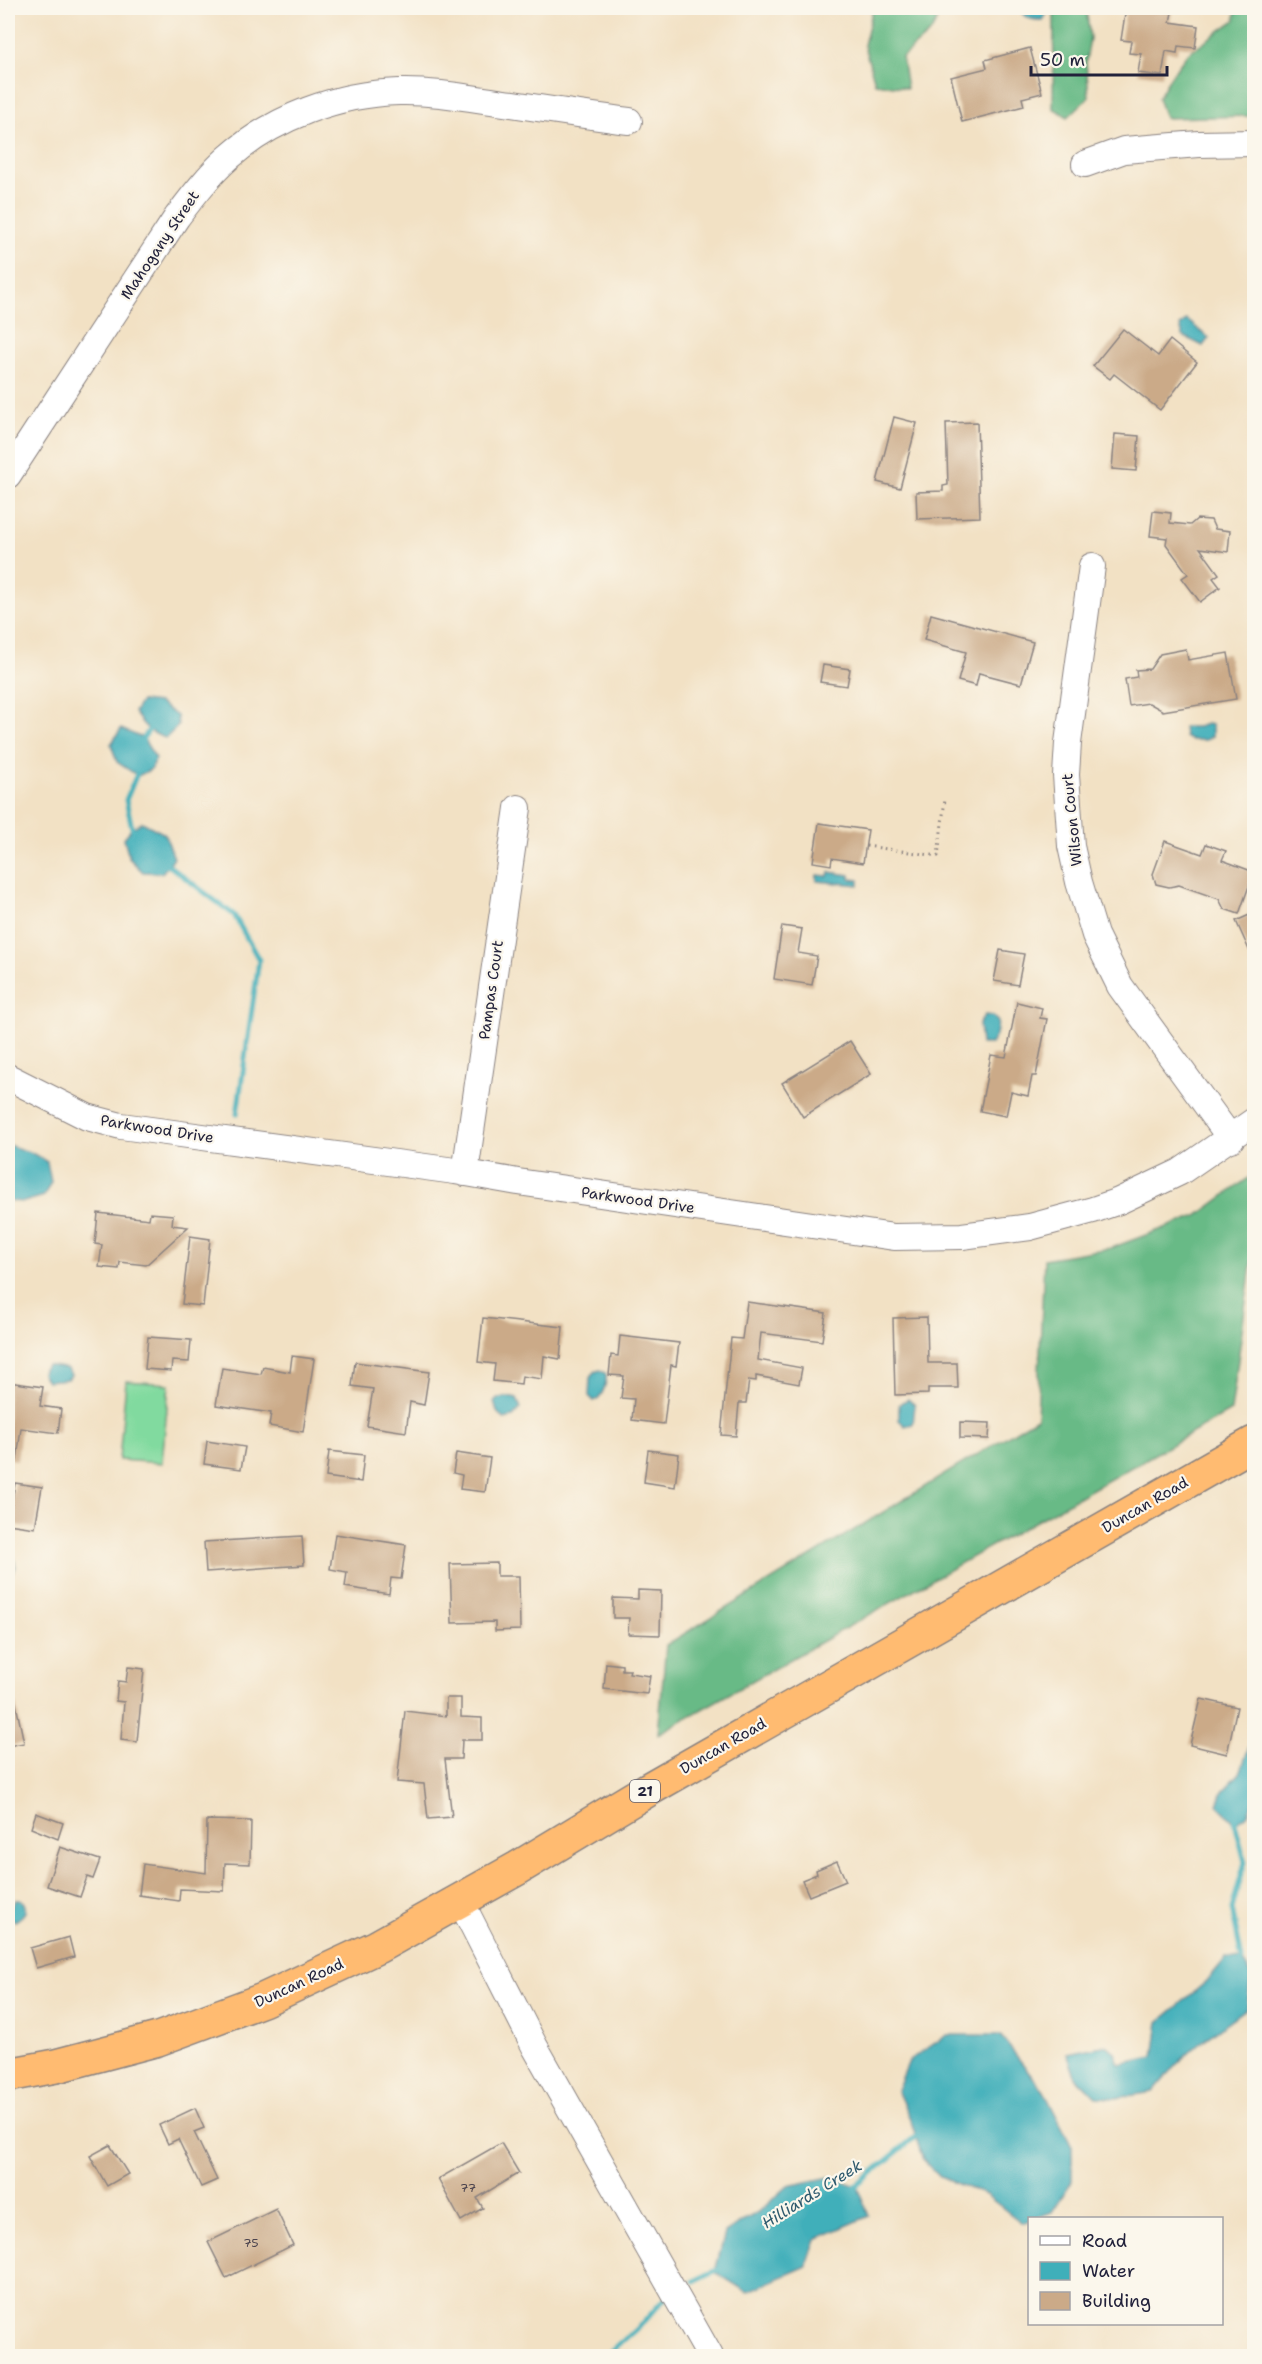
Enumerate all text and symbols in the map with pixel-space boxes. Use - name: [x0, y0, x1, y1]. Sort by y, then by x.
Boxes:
- scale bar: [1031, 39, 1168, 77]
- text: 50 m: [1040, 48, 1085, 72]
- street label: Mahogany Street: [116, 187, 204, 303]
- street label: Wilson Court: [1057, 773, 1087, 867]
- street label: Pampas Court: [474, 939, 508, 1041]
- street label: Parkwood Drive: [99, 1110, 215, 1148]
- street label: Parkwood Drive: [580, 1182, 696, 1218]
- street label: Duncan Road: [1098, 1472, 1192, 1538]
- street label: Duncan Road: [676, 1713, 770, 1779]
- road number: 21: [630, 1780, 660, 1802]
- street label: Duncan Road: [251, 1953, 347, 2012]
- water label: Hilliards Creek: [758, 2155, 866, 2233]
- house number: 77: [460, 2180, 476, 2196]
- legend: [1028, 2217, 1223, 2325]
- text: Road: [1082, 2229, 1127, 2253]
- house number: 75: [243, 2235, 259, 2251]
- text: Water: [1082, 2259, 1135, 2283]
- text: Building: [1082, 2289, 1151, 2313]

